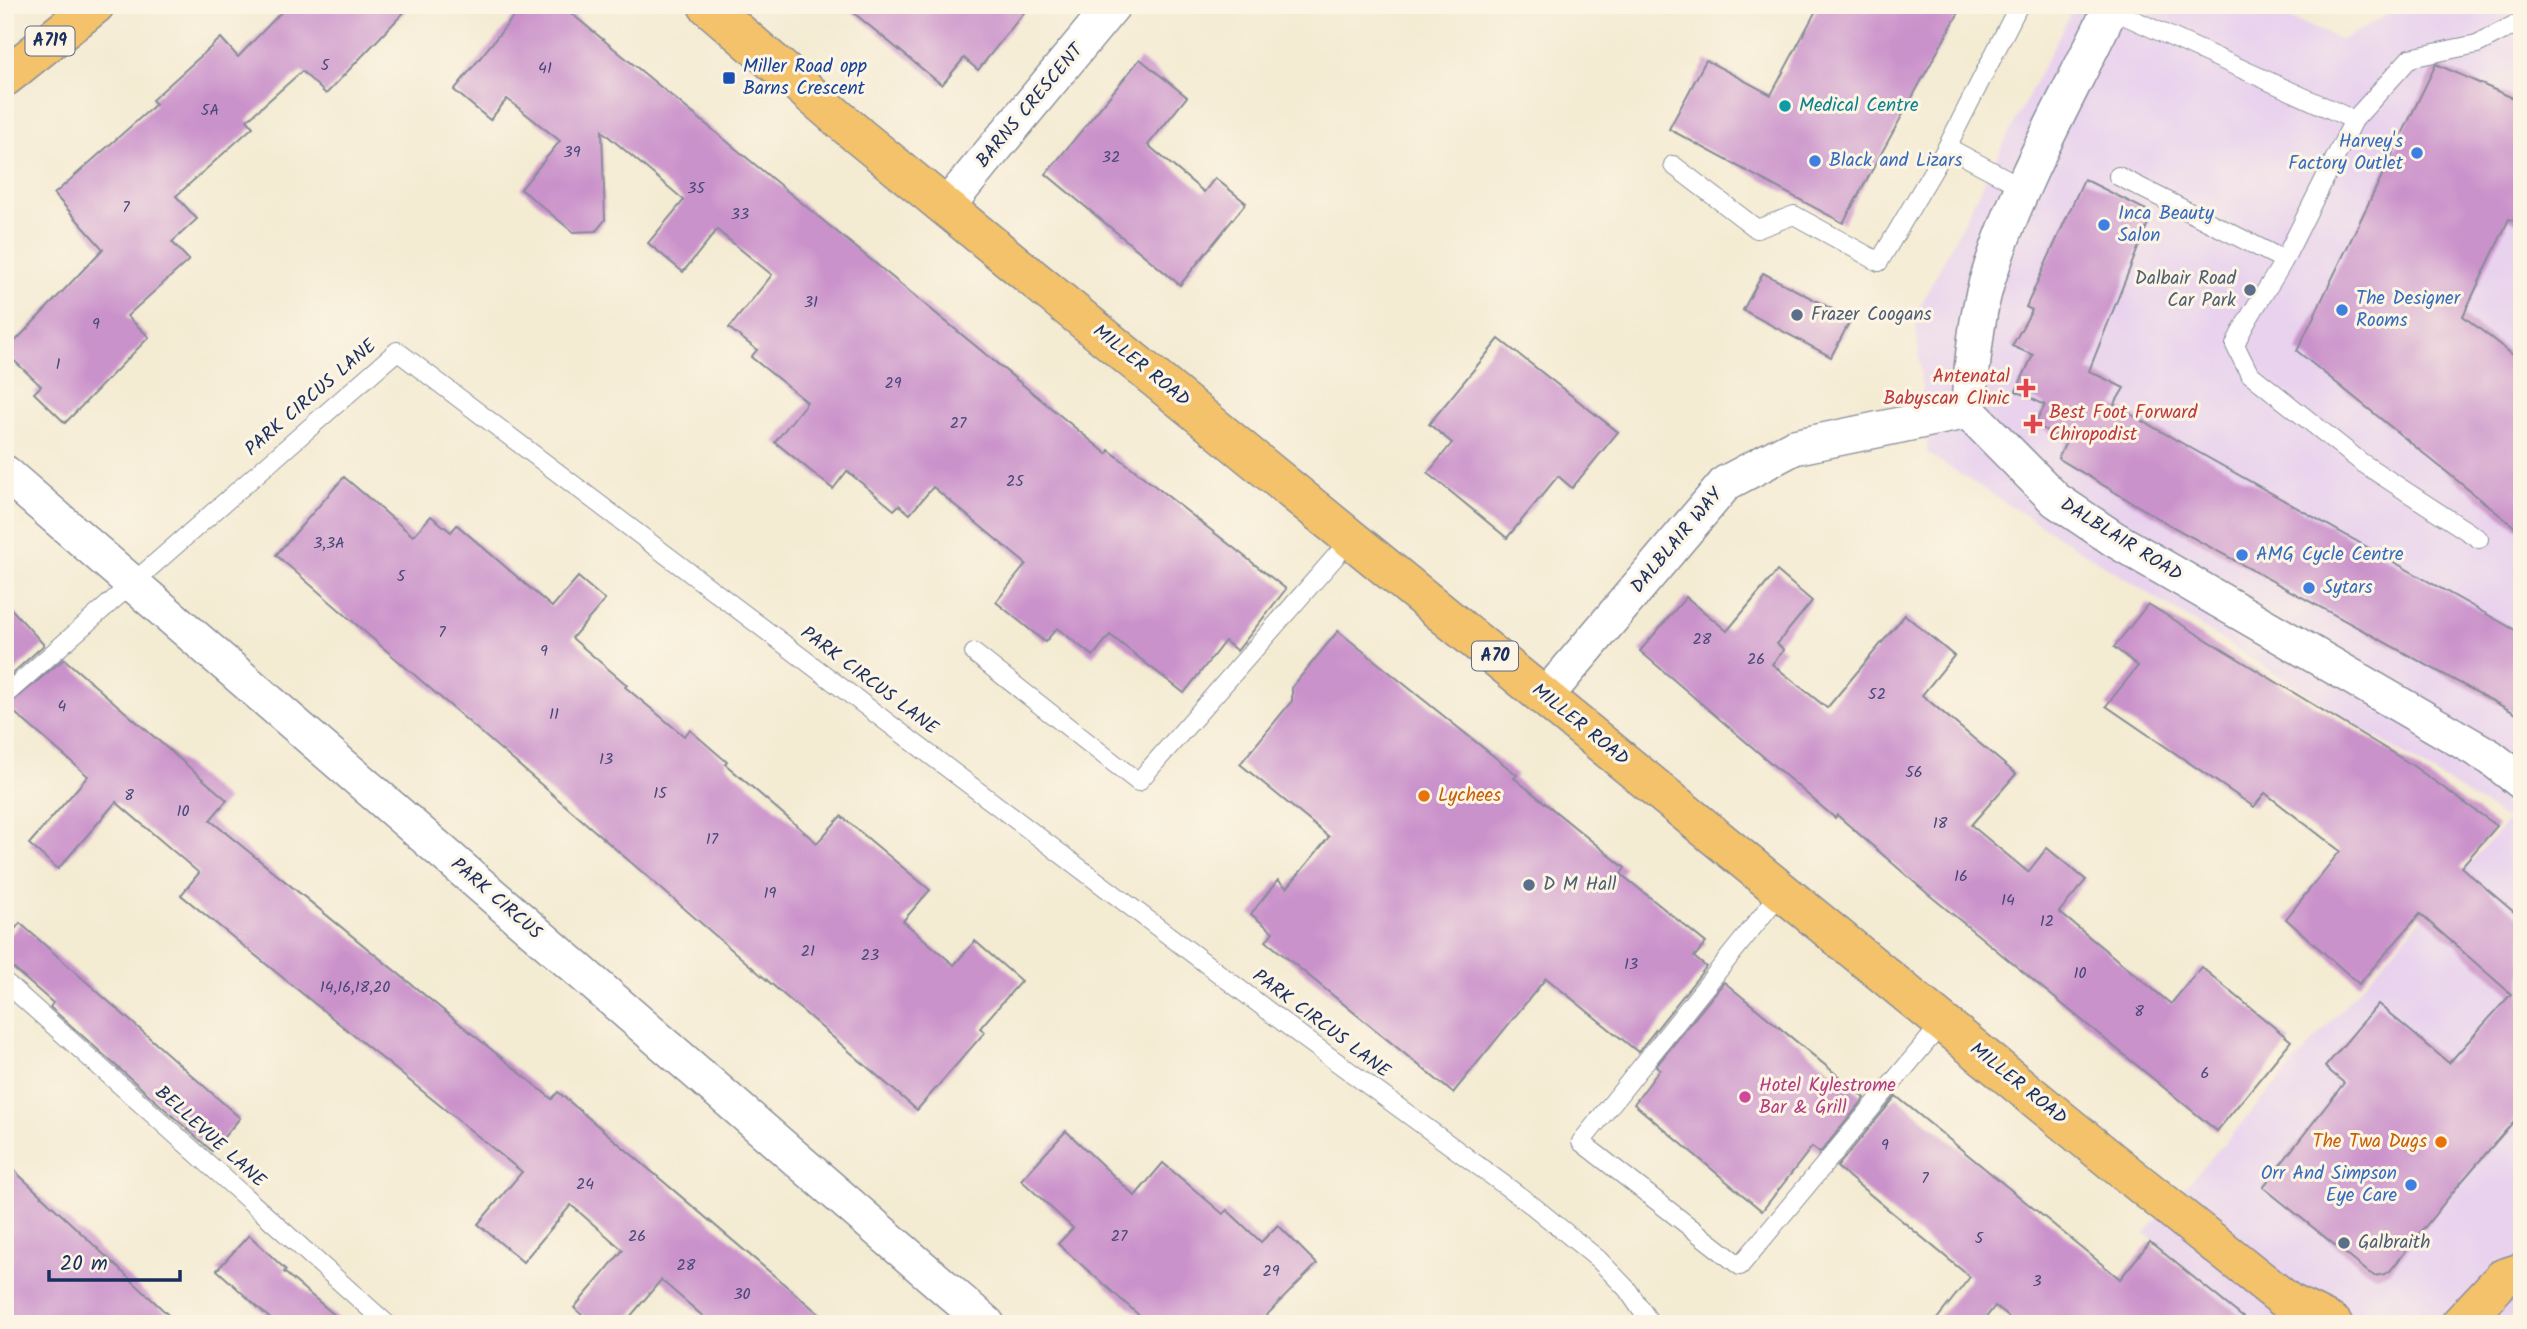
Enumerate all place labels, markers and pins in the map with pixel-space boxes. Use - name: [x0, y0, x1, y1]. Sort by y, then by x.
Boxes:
- place label: Miller Road opp Barns Crescent: [743, 52, 867, 104]
- marker: Miller Road opp Barns Crescent: [721, 70, 737, 86]
- place label: Medical Centre: [1799, 91, 1919, 121]
- marker: Medical Centre: [1777, 98, 1793, 114]
- place label: Harvey's Factory Outlet: [2288, 127, 2404, 179]
- marker: Harvey's Factory Outlet: [2409, 145, 2425, 161]
- place label: Black and Lizars: [1829, 146, 1962, 176]
- marker: Black and Lizars: [1807, 153, 1823, 169]
- place label: Inca Beauty Salon: [2118, 199, 2215, 251]
- marker: Inca Beauty Salon: [2096, 217, 2112, 233]
- place label: Dalbair Road Car Park: [2135, 264, 2237, 316]
- marker: Dalbair Road Car Park: [2242, 282, 2258, 298]
- place label: The Designer Rooms: [2356, 284, 2462, 336]
- place label: Frazer Coogans: [1811, 300, 1932, 330]
- marker: The Designer Rooms: [2334, 302, 2350, 318]
- marker: Frazer Coogans: [1789, 307, 1805, 323]
- place label: Antenatal Babyscan Clinic: [1883, 362, 2010, 414]
- marker: Antenatal Babyscan Clinic: [2016, 378, 2036, 398]
- place label: Best Foot Forward Chiropodist: [2049, 398, 2198, 450]
- marker: Best Foot Forward Chiropodist: [2023, 414, 2043, 434]
- place label: AMG Cycle Centre: [2256, 540, 2404, 570]
- marker: AMG Cycle Centre: [2234, 547, 2250, 563]
- place label: Sytars: [2323, 573, 2373, 603]
- marker: Sytars: [2301, 580, 2317, 596]
- place label: Lychees: [1438, 781, 1501, 811]
- marker: Lychees: [1416, 788, 1432, 804]
- place label: D M Hall: [1543, 870, 1617, 900]
- marker: D M Hall: [1521, 877, 1537, 893]
- place label: Hotel Kylestrome Bar & Grill: [1759, 1071, 1896, 1123]
- marker: Hotel Kylestrome Bar & Grill: [1737, 1089, 1753, 1105]
- place label: The Twa Dugs: [2312, 1127, 2427, 1157]
- marker: The Twa Dugs: [2433, 1134, 2449, 1150]
- place label: Orr And Simpson Eye Care: [2261, 1159, 2397, 1211]
- marker: Orr And Simpson Eye Care: [2403, 1177, 2419, 1193]
- place label: Galbraith: [2358, 1228, 2430, 1258]
- marker: Galbraith: [2336, 1235, 2352, 1251]

